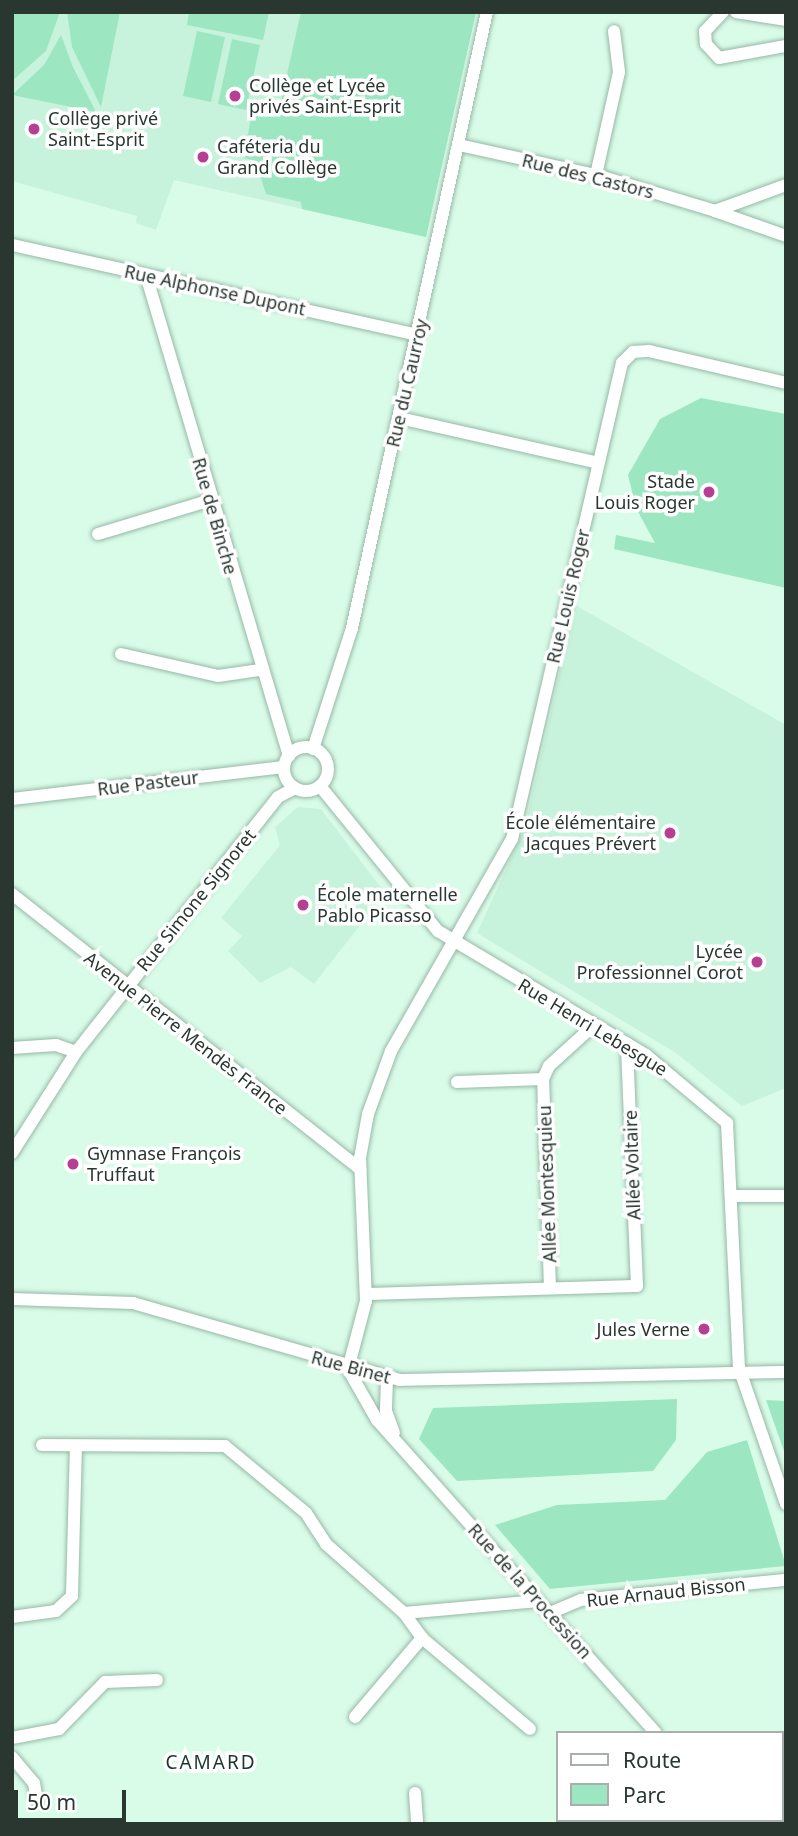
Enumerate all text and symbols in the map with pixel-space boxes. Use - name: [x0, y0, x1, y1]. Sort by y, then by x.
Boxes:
- place label: Collège et Lycée privés Saint-Esprit: [249, 75, 401, 118]
- marker: Collège et Lycée privés Saint-Esprit: [227, 88, 243, 104]
- place label: Collège privé Saint-Esprit: [48, 108, 158, 150]
- marker: Collège privé Saint-Esprit: [26, 121, 42, 137]
- place label: Caféteria du Grand Collège: [217, 136, 337, 178]
- marker: Caféteria du Grand Collège: [195, 149, 211, 165]
- street label: Rue des Castors: [520, 149, 656, 203]
- street label: Rue Alphonse Dupont: [122, 260, 308, 320]
- street label: Rue du Caurroy: [382, 317, 432, 449]
- street label: Rue de Binche: [188, 455, 242, 577]
- place label: Stade Louis Roger: [595, 471, 695, 514]
- marker: Stade Louis Roger: [701, 484, 717, 500]
- street label: Rue Louis Roger: [542, 527, 594, 665]
- street label: Rue Pasteur: [96, 766, 200, 800]
- place label: École élémentaire Jacques Prévert: [505, 812, 656, 854]
- street label: Rue Simone Signoret: [132, 825, 260, 975]
- marker: École élémentaire Jacques Prévert: [662, 825, 678, 841]
- place label: École maternelle Pablo Picasso: [317, 884, 458, 926]
- marker: École maternelle Pablo Picasso: [295, 897, 311, 913]
- place label: Lycée Professionnel Corot: [577, 941, 743, 984]
- street label: Avenue Pierre Mendès France: [80, 947, 292, 1119]
- marker: Lycée Professionnel Corot: [749, 954, 765, 970]
- street label: Rue Henri Lebesgue: [514, 974, 672, 1080]
- street label: Allée Montesquieu: [533, 1105, 561, 1263]
- street label: Allée Voltaire: [619, 1110, 645, 1220]
- place label: Gymnase François Truffaut: [87, 1143, 241, 1186]
- marker: Gymnase François Truffaut: [65, 1156, 81, 1172]
- place label: Jules Verne: [597, 1318, 690, 1340]
- marker: Jules Verne: [696, 1321, 712, 1337]
- street label: Rue Binet: [309, 1346, 393, 1388]
- street label: Rue de la Procession: [464, 1519, 596, 1663]
- street label: Rue Arnaud Bisson: [585, 1573, 747, 1611]
- legend: [556, 1731, 784, 1822]
- text: Route: [623, 1746, 681, 1774]
- district label: CAMARD: [166, 1752, 256, 1774]
- scale bar: [18, 1776, 130, 1820]
- text: Parc: [623, 1781, 666, 1809]
- text: 50 m: [27, 1788, 76, 1816]

